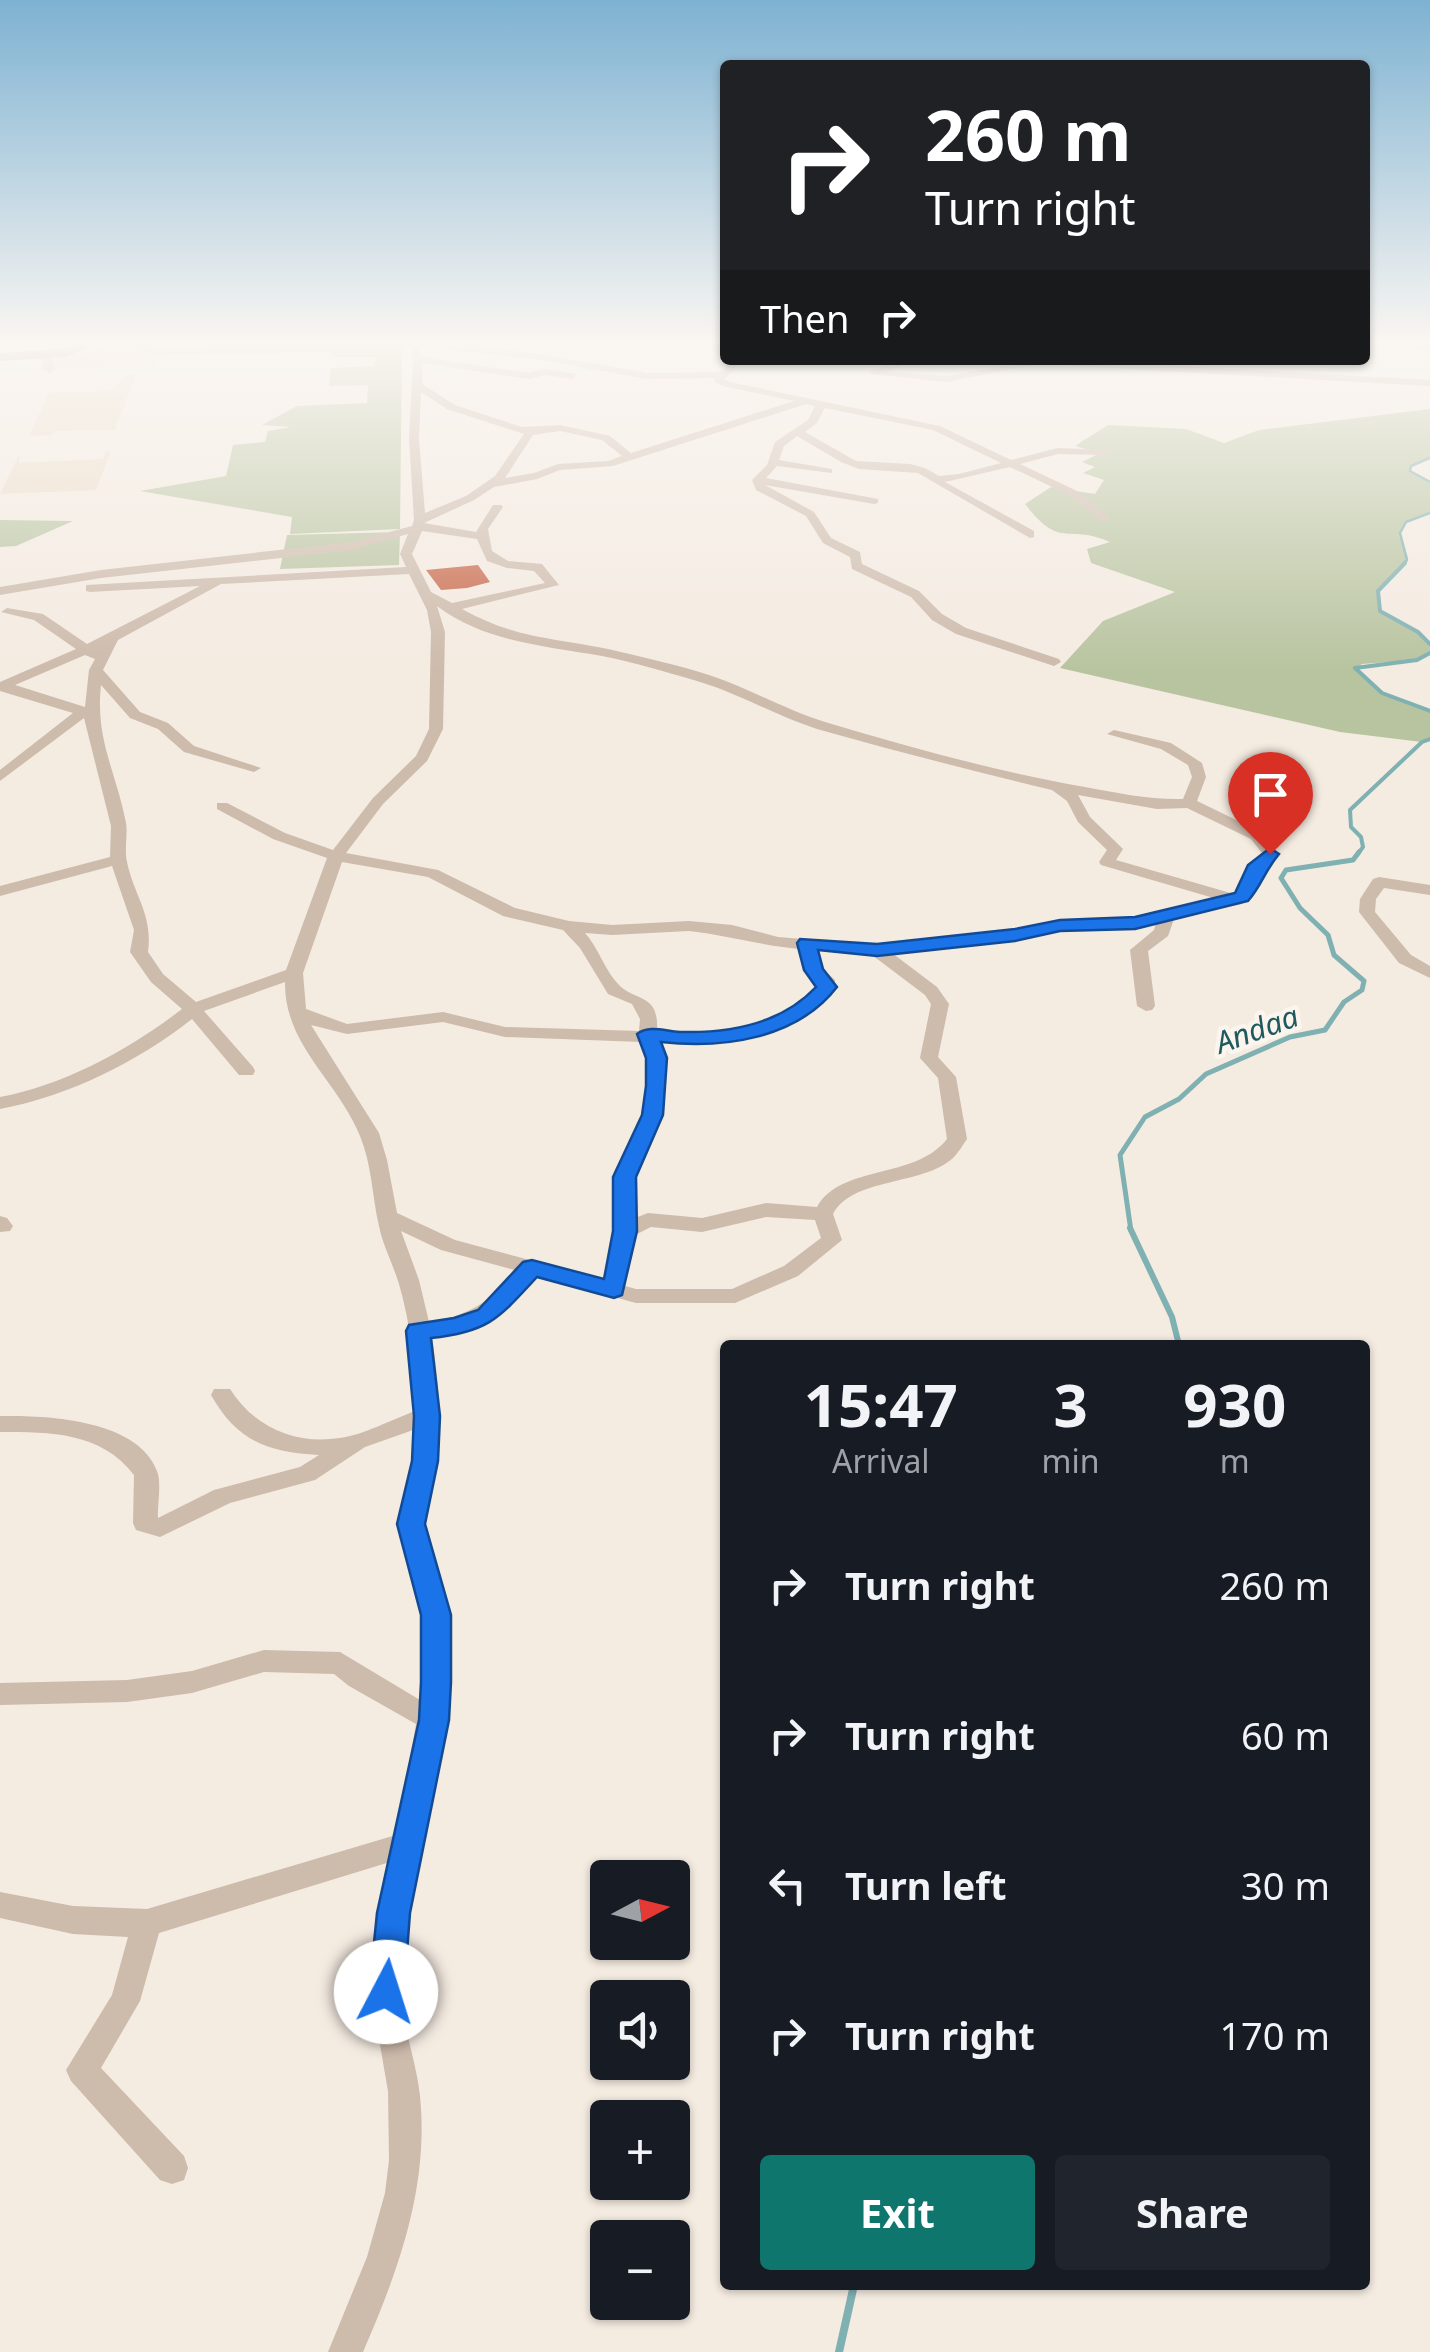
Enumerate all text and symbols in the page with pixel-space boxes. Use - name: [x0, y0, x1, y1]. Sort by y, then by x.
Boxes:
- text: 260 m: [925, 86, 1132, 182]
- icon: right: [760, 100, 890, 230]
- text: Turn right: [925, 177, 1136, 238]
- icon: right: [870, 290, 925, 345]
- text: Then: [760, 292, 850, 344]
- pin: [1228, 752, 1313, 855]
- icon: arrive: [1243, 767, 1298, 822]
- water label: Andaa: [1207, 995, 1304, 1063]
- text: 15:47: [804, 1363, 958, 1445]
- text: 3: [1053, 1363, 1088, 1445]
- text: 930: [1183, 1363, 1286, 1445]
- text: Arrival: [832, 1439, 930, 1482]
- text: min: [1042, 1439, 1100, 1482]
- text: m: [1220, 1439, 1250, 1482]
- icon: right: [760, 1558, 815, 1613]
- text: Turn right: [845, 1559, 1035, 1611]
- text: 260 m: [1219, 1559, 1330, 1611]
- icon: right: [760, 1708, 815, 1763]
- text: Turn right: [845, 1709, 1035, 1761]
- text: 60 m: [1241, 1709, 1330, 1761]
- icon: left: [760, 1858, 815, 1913]
- text: Turn left: [845, 1859, 1007, 1911]
- text: 30 m: [1241, 1859, 1330, 1911]
- north arrow: [590, 1860, 690, 1960]
- map controls: [590, 1860, 690, 2320]
- position arrow: [334, 1940, 438, 2044]
- button: sound: [590, 1980, 690, 2080]
- icon: right: [760, 2008, 815, 2063]
- text: Turn right: [845, 2009, 1035, 2061]
- text: 170 m: [1219, 2009, 1330, 2061]
- button: +: [590, 2100, 690, 2200]
- button: Exit: [760, 2155, 1035, 2270]
- button: Share: [1055, 2155, 1330, 2270]
- button: −: [590, 2220, 690, 2320]

